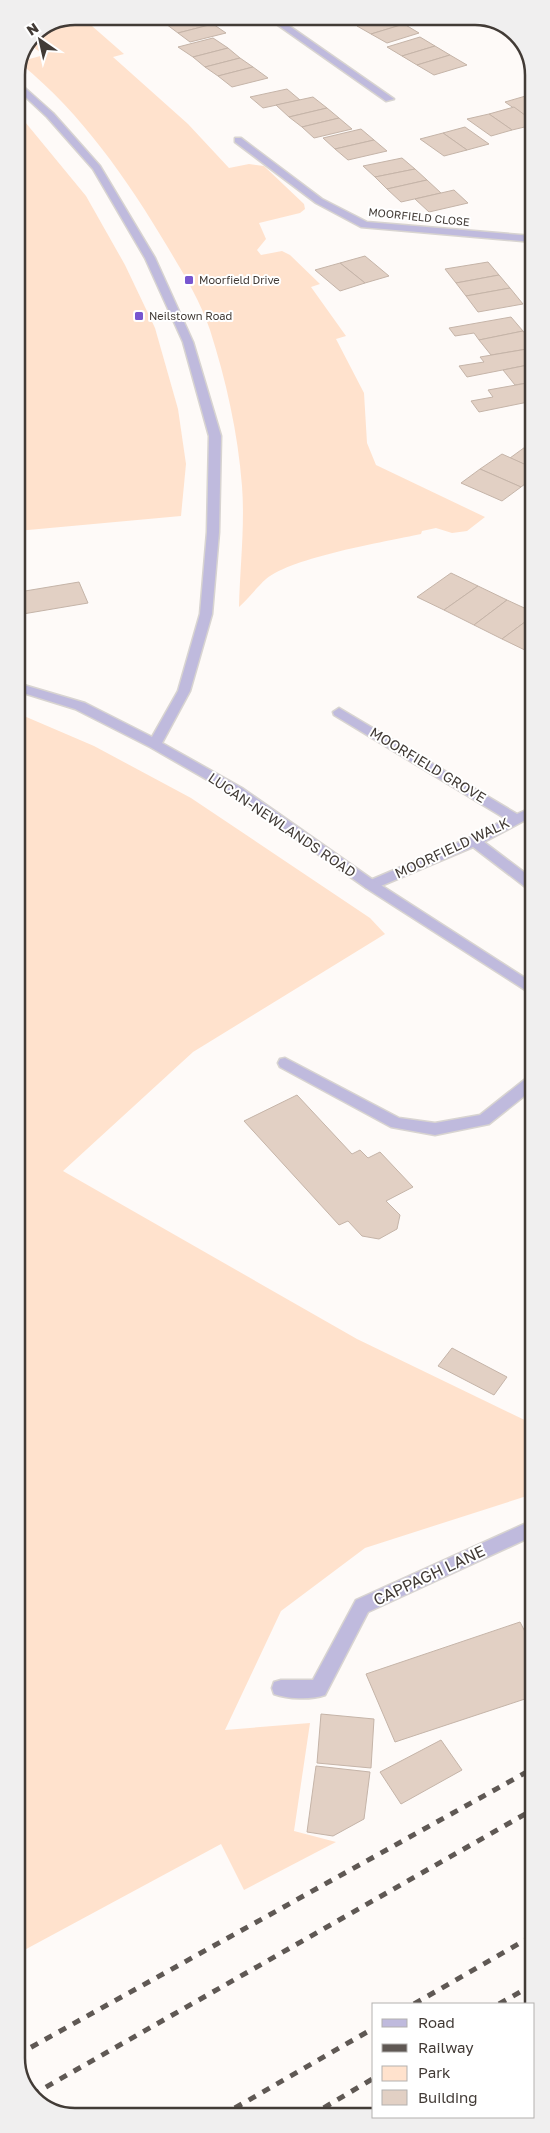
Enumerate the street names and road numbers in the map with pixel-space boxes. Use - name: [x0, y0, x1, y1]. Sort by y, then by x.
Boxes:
- street label: MOORFIELD CLOSE: [368, 205, 471, 228]
- street label: MOORFIELD GROVE: [367, 723, 489, 806]
- street label: LUCAN-NEWLANDS ROAD: [205, 769, 359, 880]
- street label: MOORFIELD WALK: [392, 813, 512, 882]
- street label: CAPPAGH LANE: [370, 1540, 488, 1610]

